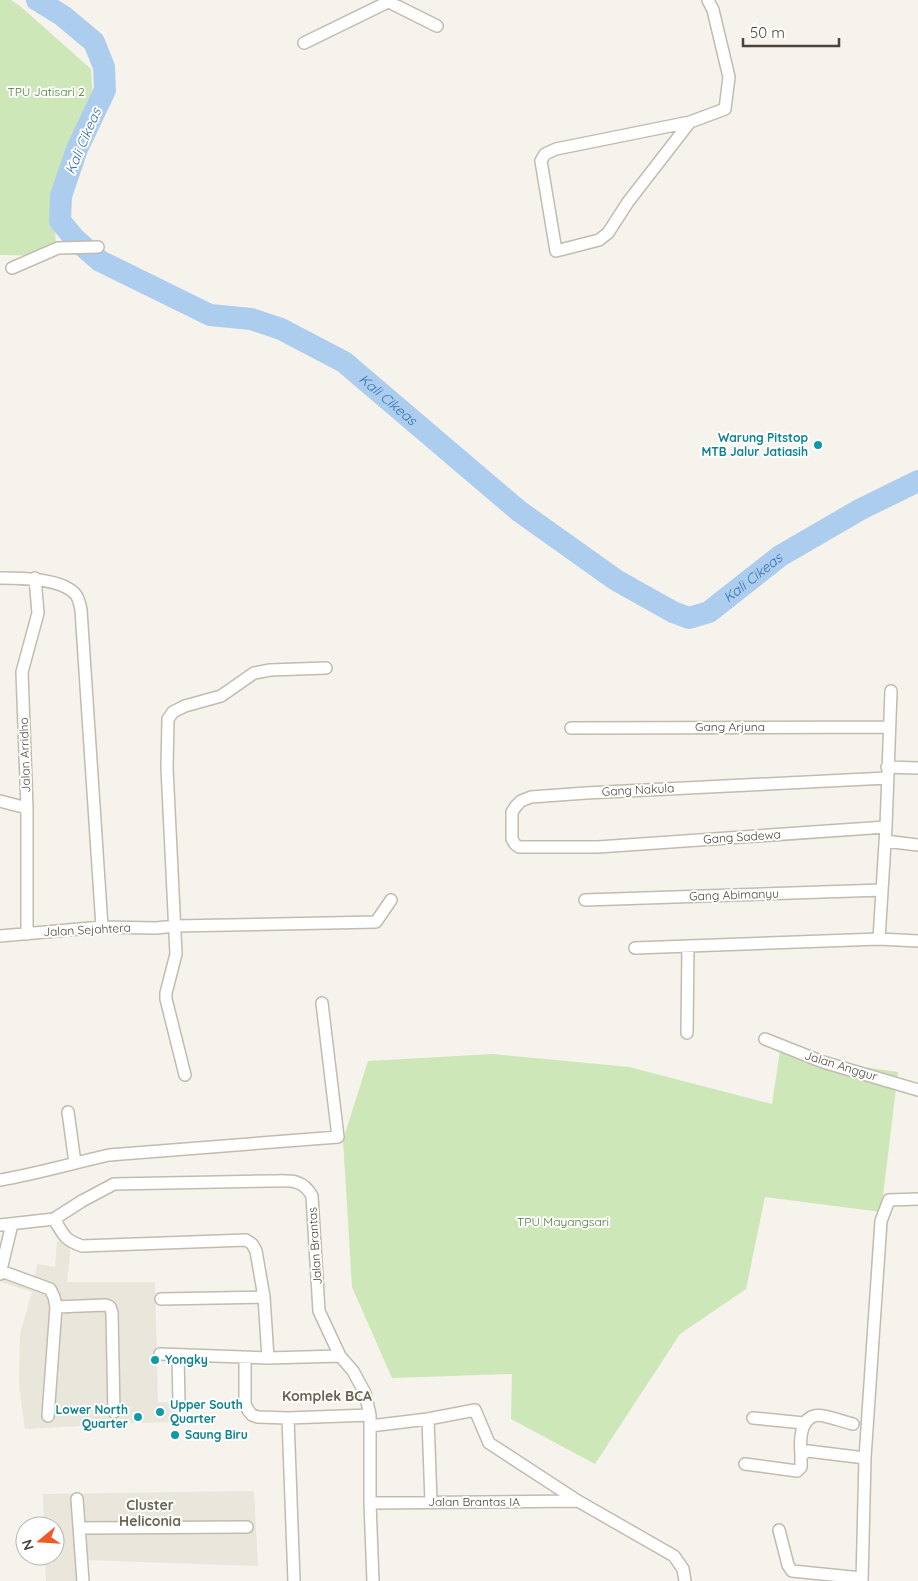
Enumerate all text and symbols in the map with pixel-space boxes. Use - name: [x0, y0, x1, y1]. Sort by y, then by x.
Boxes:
- scale bar: [743, 15, 839, 47]
- text: 50 m: [750, 23, 785, 42]
- park label: TPU Jatisari 2: [7, 84, 85, 99]
- water label: Kali Cikeas: [61, 104, 106, 177]
- water label: Kali Cikeas: [355, 370, 422, 430]
- place label: Warung Pitstop MTB Jalur Jatiasih: [701, 430, 808, 459]
- marker: Warung Pitstop MTB Jalur Jatiasih: [812, 439, 824, 451]
- water label: Kali Cikeas: [720, 548, 787, 606]
- street label: Jalan Arridho: [16, 717, 33, 793]
- street label: Gang Arjuna: [695, 719, 765, 734]
- street label: Gang Nakula: [601, 780, 675, 799]
- street label: Gang Sadewa: [703, 826, 781, 847]
- street label: Gang Abimanyu: [689, 885, 779, 904]
- street label: Jalan Sejahtera: [43, 920, 131, 939]
- street label: Jalan Anggur: [803, 1047, 880, 1084]
- street label: Jalan Brantas: [304, 1206, 325, 1285]
- park label: TPU Mayangsari: [517, 1214, 609, 1229]
- place label: Yongky: [165, 1352, 208, 1367]
- marker: Yongky: [149, 1354, 161, 1366]
- district label: Komplek BCA: [282, 1387, 372, 1405]
- place label: Upper South Quarter: [170, 1397, 243, 1426]
- place label: Lower North Quarter: [55, 1402, 128, 1431]
- marker: Upper South Quarter: [154, 1406, 166, 1418]
- marker: Lower North Quarter: [132, 1411, 144, 1423]
- place label: Saung Biru: [185, 1427, 248, 1442]
- marker: Saung Biru: [169, 1429, 181, 1441]
- street label: Jalan Brantas IA: [428, 1494, 520, 1509]
- district label: Cluster Heliconia: [119, 1496, 181, 1530]
- north arrow: [15, 1516, 65, 1566]
- text: N: [17, 1537, 38, 1553]

